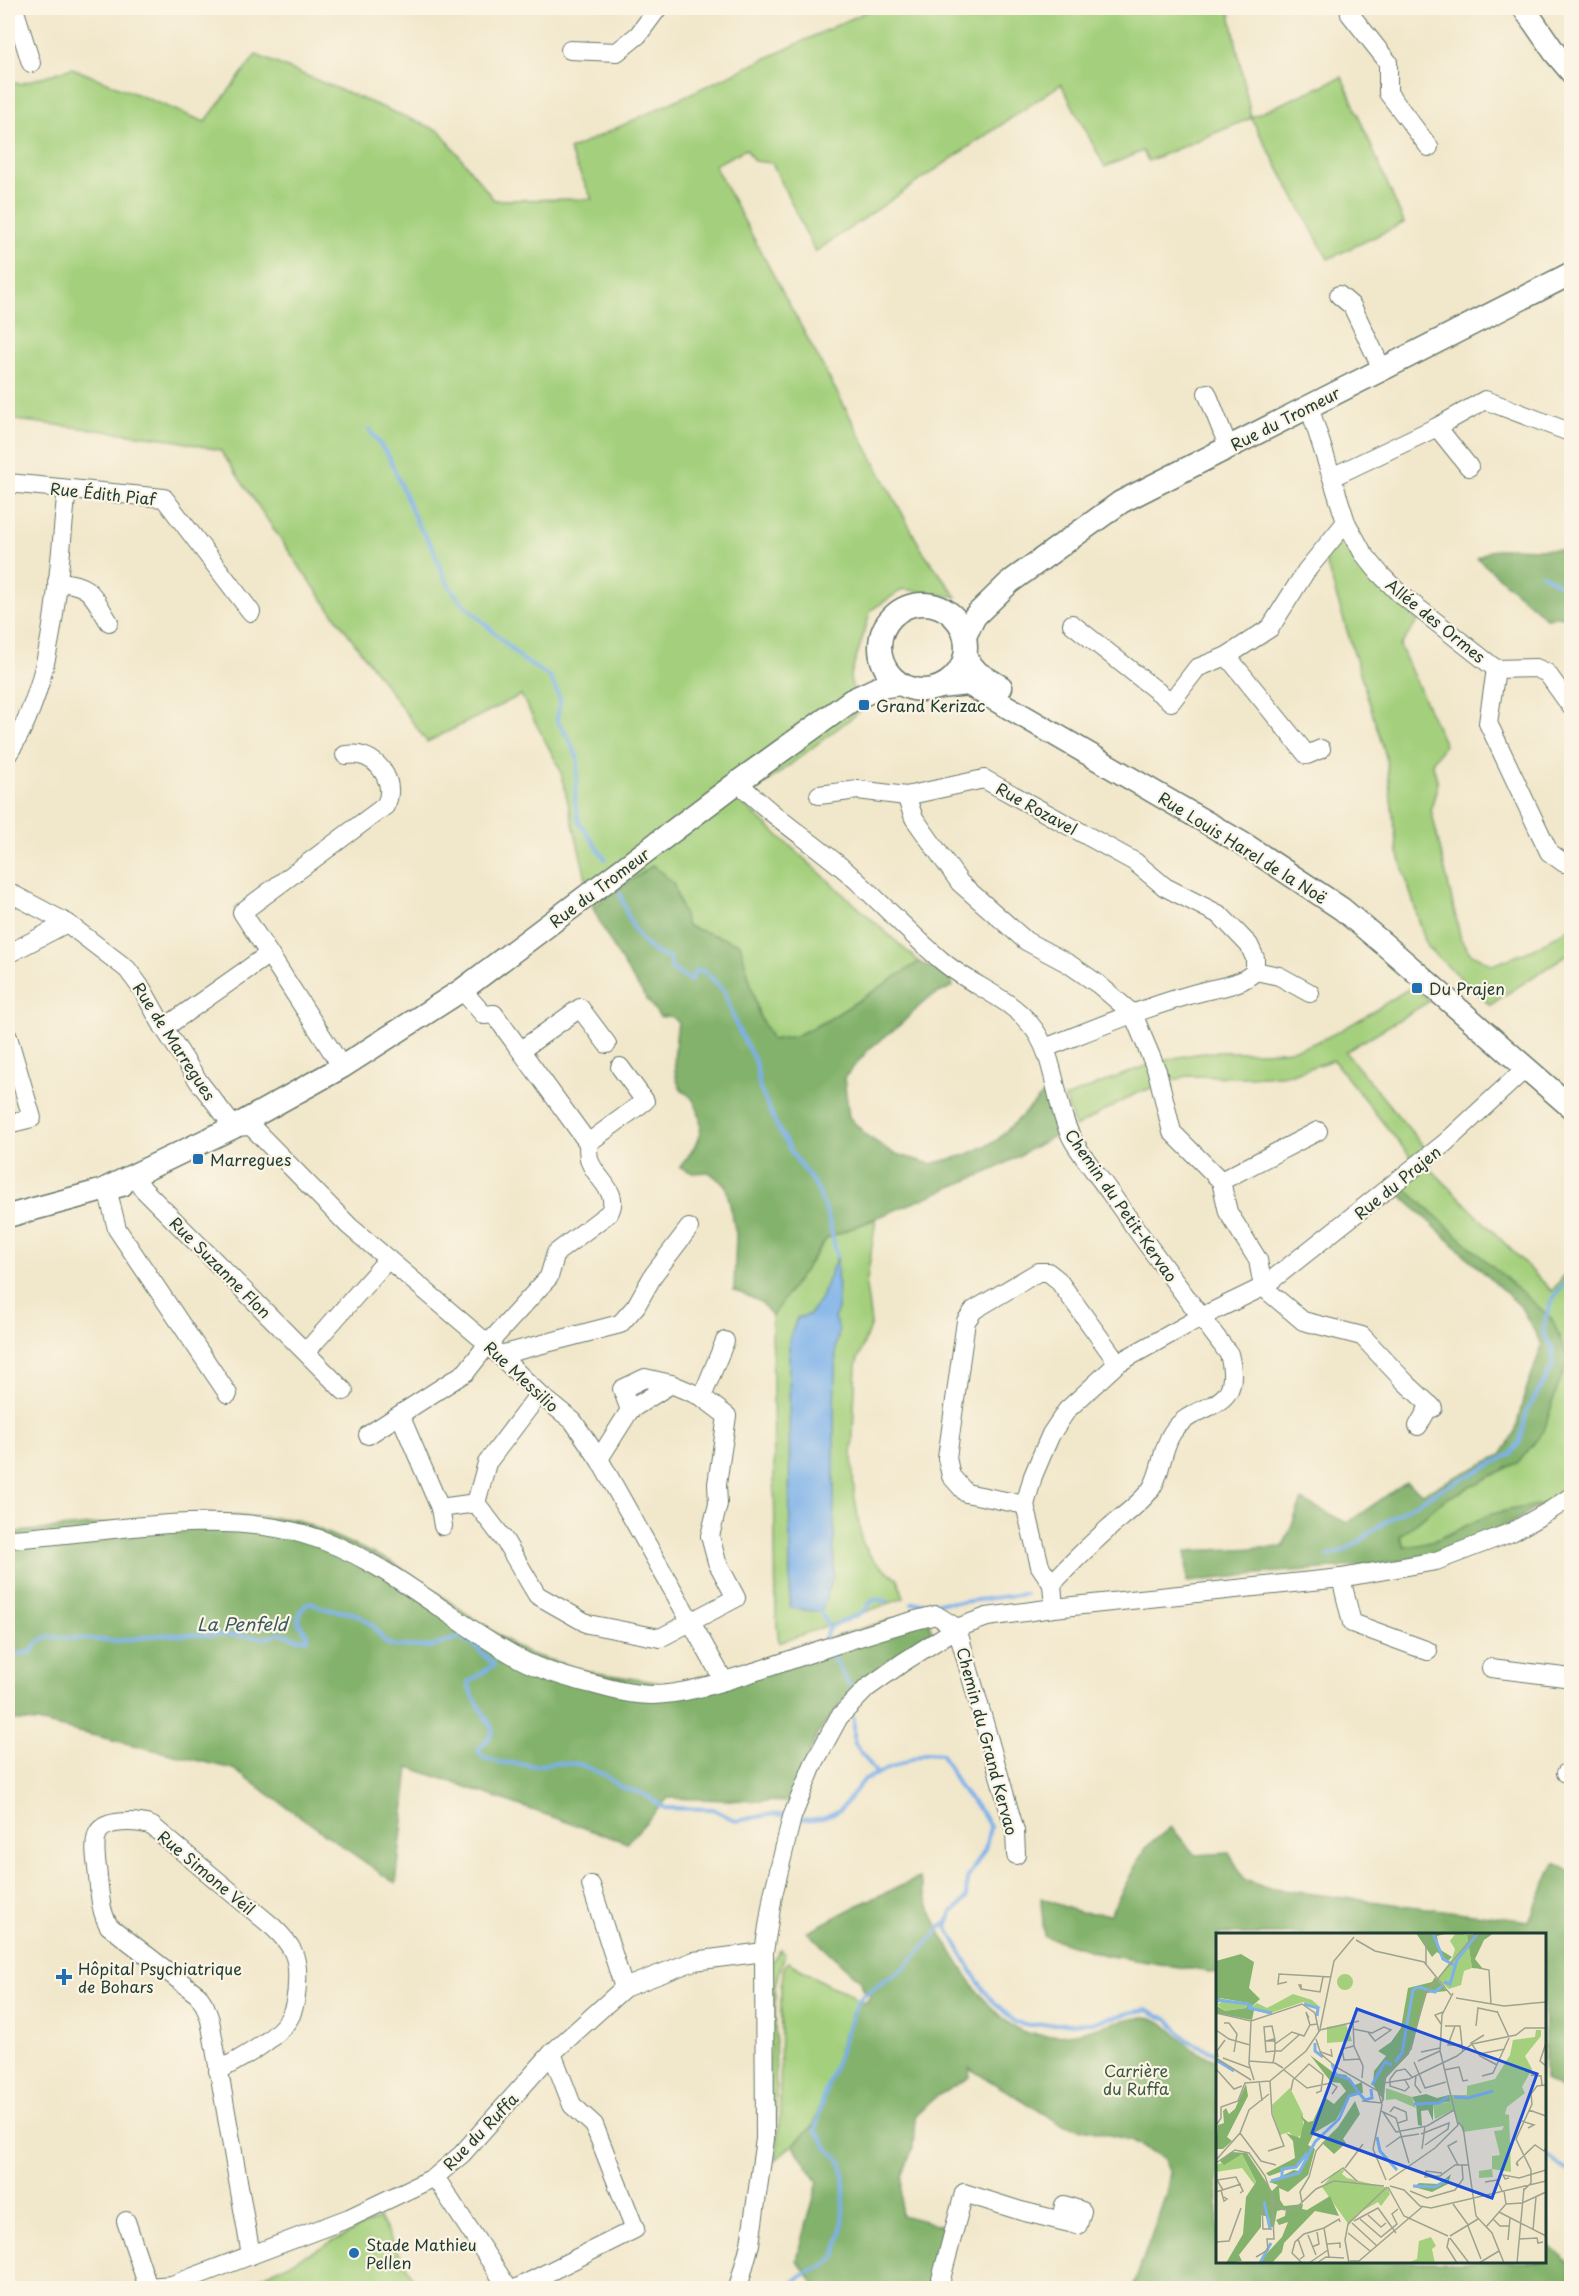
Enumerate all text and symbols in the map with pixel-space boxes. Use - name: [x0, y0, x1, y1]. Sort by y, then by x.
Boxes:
- street label: Rue du Tromeur: [1226, 380, 1344, 456]
- street label: Rue Édith Piaf: [49, 476, 159, 511]
- street label: Allée des Ormes: [1381, 572, 1491, 668]
- place label: Grand Kerizac: [876, 693, 985, 717]
- marker: Grand Kerizac: [857, 698, 871, 712]
- street label: Rue Rozavel: [992, 776, 1082, 840]
- street label: Rue Louis Harel de la Noë: [1154, 785, 1332, 909]
- street label: Rue du Tromeur: [544, 841, 655, 933]
- place label: Du Prajen: [1429, 976, 1505, 1000]
- street label: Rue de Marregues: [128, 977, 222, 1105]
- marker: Du Prajen: [1410, 981, 1424, 995]
- street label: Chemin du Petit-Kervao: [1060, 1124, 1184, 1286]
- street label: Rue du Prajen: [1348, 1139, 1446, 1225]
- place label: Marregues: [210, 1147, 291, 1171]
- marker: Marregues: [191, 1152, 205, 1166]
- street label: Rue Suzanne Flon: [165, 1211, 277, 1323]
- street label: Rue Messilio: [479, 1335, 565, 1417]
- water label: La Penfeld: [197, 1610, 290, 1637]
- street label: Chemin du Grand Kervao: [951, 1644, 1025, 1838]
- street label: Rue Simone Veil: [153, 1824, 261, 1920]
- inset map: [1216, 1933, 1546, 2263]
- place label: Hôpital Psychiatrique de Bohars: [78, 1956, 242, 1998]
- marker: Hôpital Psychiatrique de Bohars: [55, 1968, 73, 1986]
- park label: Carrière du Ruffa: [1103, 2058, 1169, 2100]
- street label: Rue du Ruffa: [437, 2087, 523, 2175]
- place label: Stade Mathieu Pellen: [366, 2232, 477, 2274]
- marker: Stade Mathieu Pellen: [347, 2246, 361, 2260]

